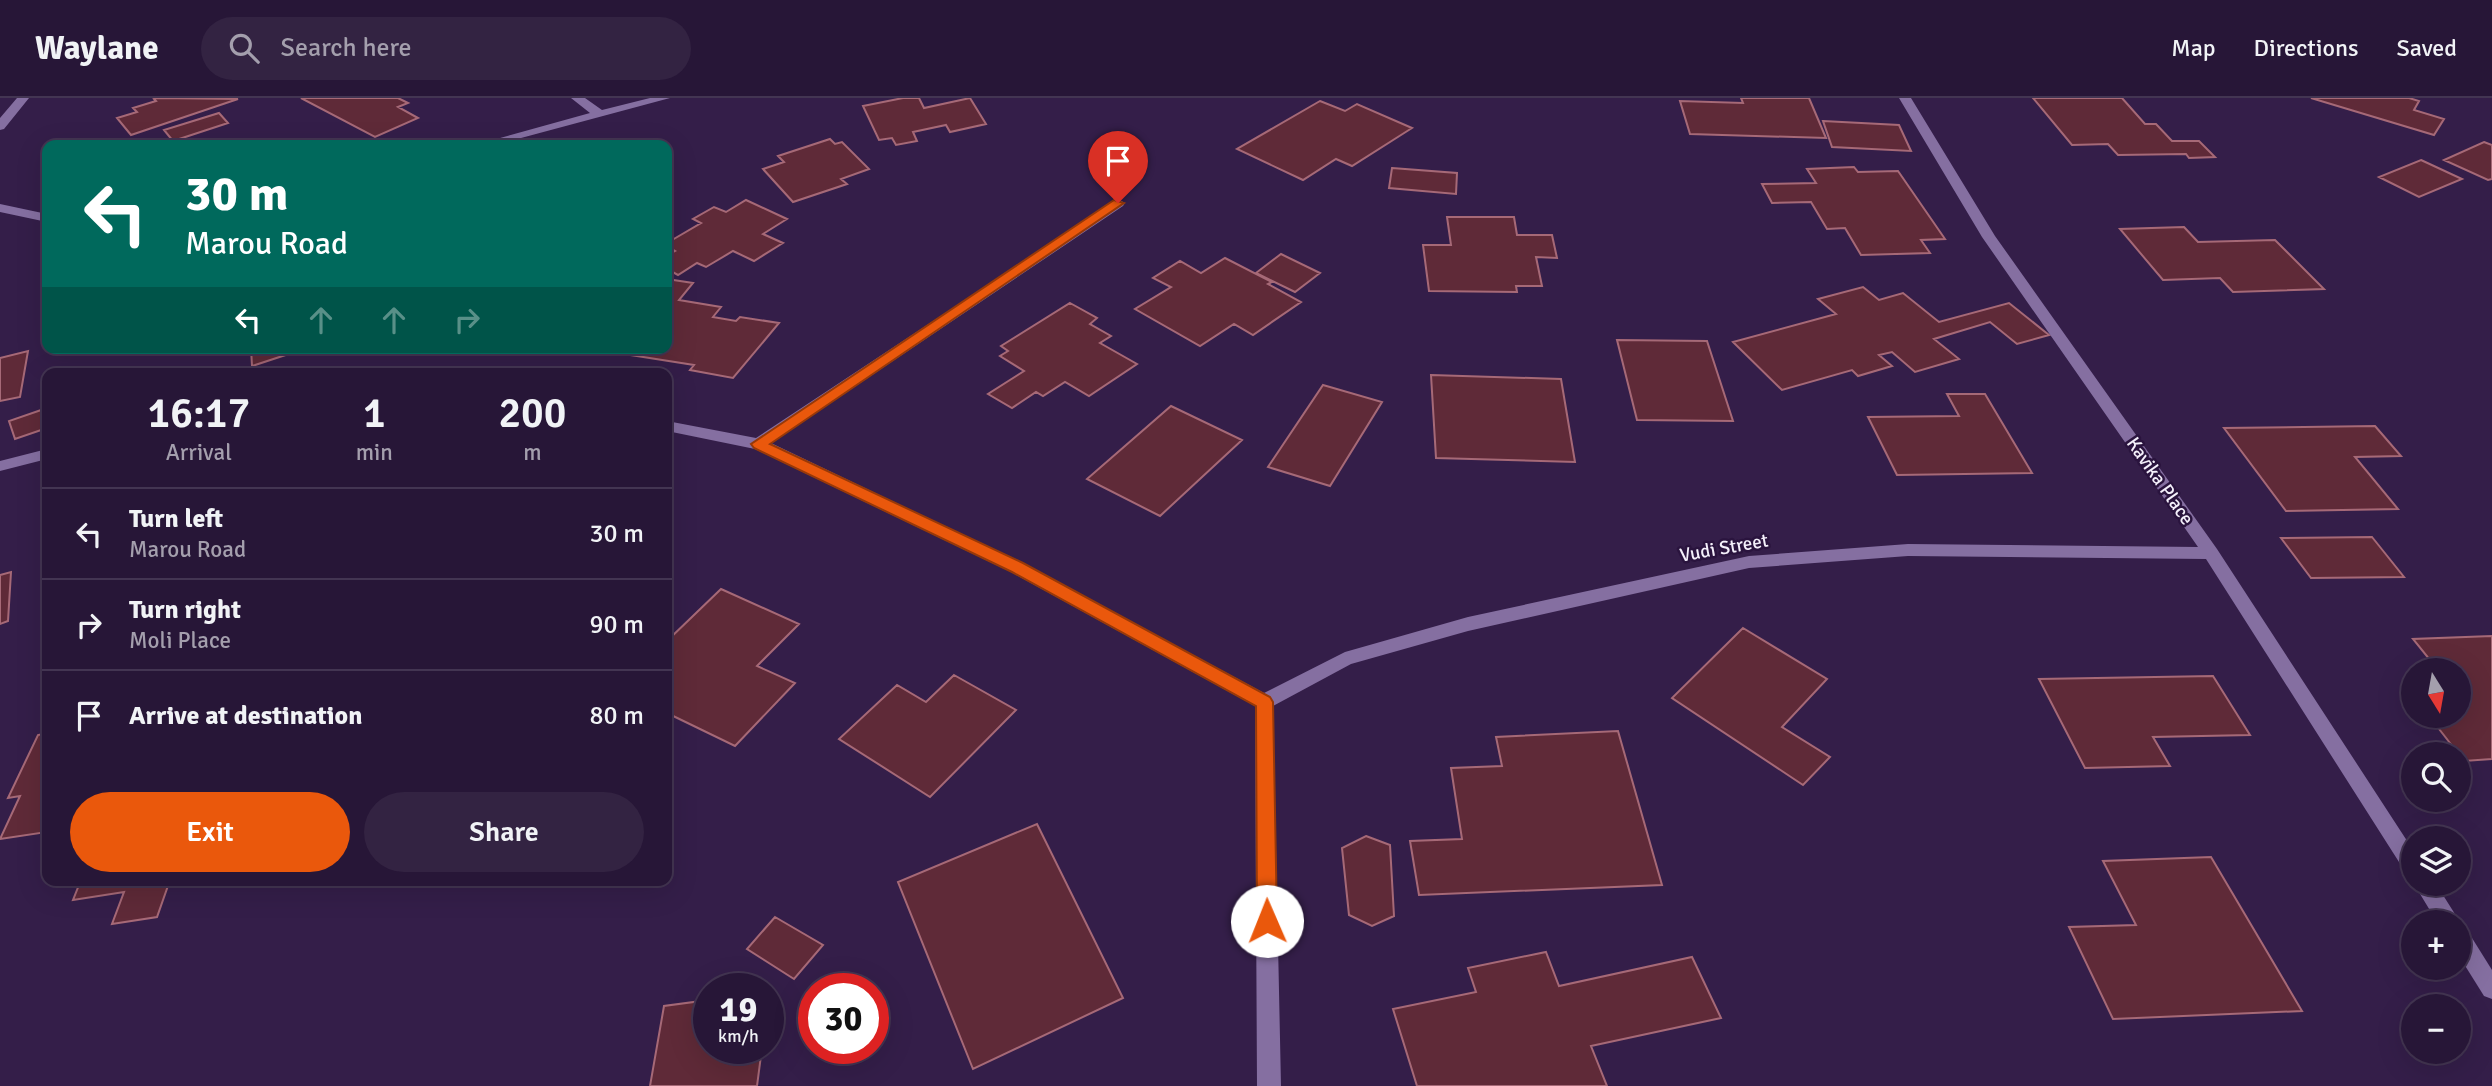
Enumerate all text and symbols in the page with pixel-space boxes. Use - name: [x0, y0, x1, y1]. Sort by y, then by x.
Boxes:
- search box: [201, 17, 691, 80]
- text: Waylane: [35, 28, 159, 69]
- icon: search: [225, 29, 263, 67]
- text: Search here: [281, 32, 412, 64]
- text: Map: [2171, 33, 2216, 63]
- text: Directions: [2254, 33, 2359, 63]
- text: Saved: [2397, 33, 2457, 63]
- pin: [1088, 131, 1148, 203]
- icon: arrive: [1099, 142, 1137, 180]
- text: 30 m: [185, 164, 288, 224]
- icon: left: [70, 168, 161, 259]
- text: Marou Road: [185, 224, 348, 263]
- icon: left: [229, 301, 267, 339]
- icon: ahead: [302, 301, 340, 339]
- icon: ahead: [375, 301, 413, 339]
- icon: right: [448, 301, 486, 339]
- text: 16:17: [148, 388, 250, 439]
- text: 1: [363, 388, 386, 439]
- text: 200: [498, 388, 566, 439]
- street label: Kavika Place: [2121, 432, 2199, 530]
- text: Arrival: [166, 438, 232, 467]
- text: min: [356, 438, 393, 467]
- text: m: [523, 438, 542, 467]
- text: Turn left: [129, 503, 223, 535]
- icon: left: [70, 515, 108, 553]
- text: 30 m: [589, 518, 644, 550]
- street label: Vudi Street: [1678, 528, 1771, 568]
- text: Marou Road: [129, 535, 246, 564]
- text: Turn right: [129, 594, 241, 626]
- icon: right: [70, 606, 108, 644]
- text: 90 m: [589, 609, 644, 641]
- text: Moli Place: [129, 626, 231, 655]
- north arrow: [2401, 658, 2471, 728]
- map controls: [2401, 658, 2471, 1064]
- icon: arrive: [70, 697, 108, 735]
- text: Arrive at destination: [129, 700, 362, 732]
- text: 80 m: [589, 700, 644, 732]
- button: search: [2401, 742, 2471, 812]
- button: Exit: [70, 792, 350, 872]
- button: Share: [364, 792, 644, 872]
- button: layers: [2401, 826, 2471, 896]
- position arrow: [1230, 884, 1304, 958]
- button: +: [2401, 910, 2471, 980]
- speed limit sign: 30: [798, 973, 889, 1064]
- text: 19: [720, 988, 757, 1031]
- button: −: [2401, 994, 2471, 1064]
- text: km/h: [718, 1025, 759, 1047]

